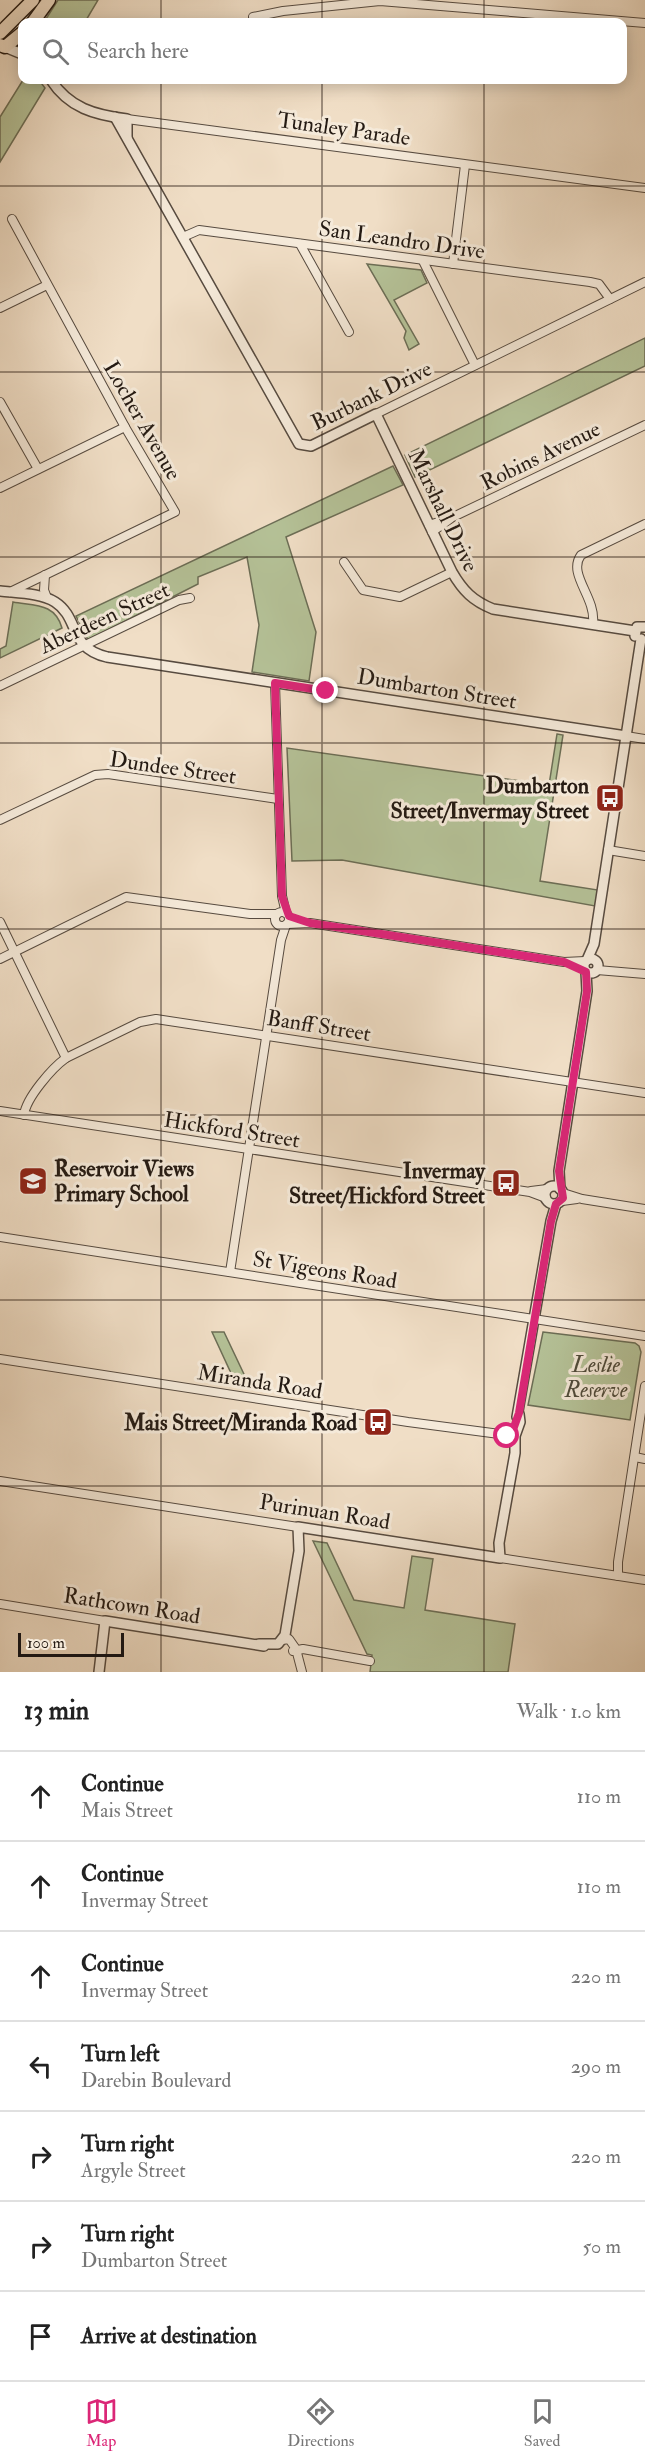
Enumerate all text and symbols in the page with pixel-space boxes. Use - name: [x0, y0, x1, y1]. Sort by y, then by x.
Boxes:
- search box: [18, 18, 627, 84]
- icon: search: [39, 35, 72, 68]
- text: Search here: [87, 37, 189, 65]
- street label: Tunaley Parade: [276, 106, 412, 152]
- street label: San Leandro Drive: [317, 214, 487, 265]
- street label: Burbank Drive: [307, 355, 436, 437]
- street label: Locher Avenue: [97, 356, 187, 485]
- street label: Robins Avenue: [476, 415, 605, 497]
- street label: Marshall Drive: [401, 445, 485, 576]
- street label: Aberdeen Street: [34, 576, 174, 661]
- street label: Dumbarton Street: [355, 663, 519, 715]
- route end: [312, 677, 338, 703]
- street label: Dundee Street: [108, 745, 238, 791]
- place label: Dumbarton Street/Invermay Street: [390, 772, 590, 826]
- bus stop icon: Dumbarton Street/Invermay Street: [594, 782, 626, 814]
- street label: Banff Street: [265, 1004, 373, 1048]
- street label: Hickford Street: [162, 1105, 302, 1155]
- place label: Reservoir Views Primary School: [54, 1155, 194, 1209]
- place label: Invermay Street/Hickford Street: [289, 1157, 486, 1210]
- school or university icon: Reservoir Views Primary School: [17, 1165, 49, 1197]
- bus stop icon: Invermay Street/Hickford Street: [490, 1167, 522, 1199]
- street label: St Vigeons Road: [251, 1245, 399, 1295]
- park label: Leslie Reserve: [564, 1351, 628, 1404]
- street label: Miranda Road: [195, 1358, 324, 1406]
- bus stop icon: Mais Street/Miranda Road: [362, 1406, 394, 1438]
- place label: Mais Street/Miranda Road: [123, 1409, 357, 1437]
- route start: [493, 1422, 519, 1448]
- street label: Purinuan Road: [258, 1488, 392, 1536]
- street label: Rathcown Road: [61, 1581, 202, 1631]
- scale bar: [18, 1630, 124, 1658]
- text: 100 m: [27, 1633, 65, 1653]
- text: 13 min: [24, 1695, 89, 1727]
- text: Walk · 1.0 km: [517, 1699, 621, 1724]
- text: Continue: [81, 1770, 164, 1798]
- icon: ahead: [24, 1780, 57, 1813]
- text: 110 m: [577, 1784, 621, 1809]
- text: Mais Street: [81, 1798, 173, 1823]
- text: Continue: [81, 1860, 164, 1888]
- icon: ahead: [24, 1870, 57, 1903]
- text: 110 m: [577, 1874, 621, 1899]
- text: Invermay Street: [81, 1888, 208, 1913]
- text: Continue: [81, 1950, 164, 1978]
- icon: ahead: [24, 1960, 57, 1993]
- text: 220 m: [571, 1964, 621, 1989]
- text: Invermay Street: [81, 1978, 208, 2003]
- text: Turn left: [81, 2040, 160, 2068]
- icon: left: [24, 2050, 57, 2083]
- text: 290 m: [571, 2054, 621, 2079]
- text: Darebin Boulevard: [81, 2068, 231, 2093]
- text: Turn right: [81, 2130, 174, 2158]
- icon: right: [24, 2140, 57, 2173]
- text: 220 m: [571, 2144, 621, 2169]
- text: Argyle Street: [81, 2158, 186, 2183]
- text: Turn right: [81, 2220, 174, 2248]
- icon: right: [24, 2230, 57, 2263]
- text: 50 m: [582, 2234, 621, 2259]
- text: Dumbarton Street: [81, 2248, 227, 2273]
- icon: arrive: [24, 2320, 57, 2353]
- text: Arrive at destination: [81, 2322, 257, 2350]
- tab: Map: [85, 2395, 118, 2451]
- tab: Directions: [287, 2395, 354, 2451]
- tab: Saved: [524, 2395, 560, 2451]

